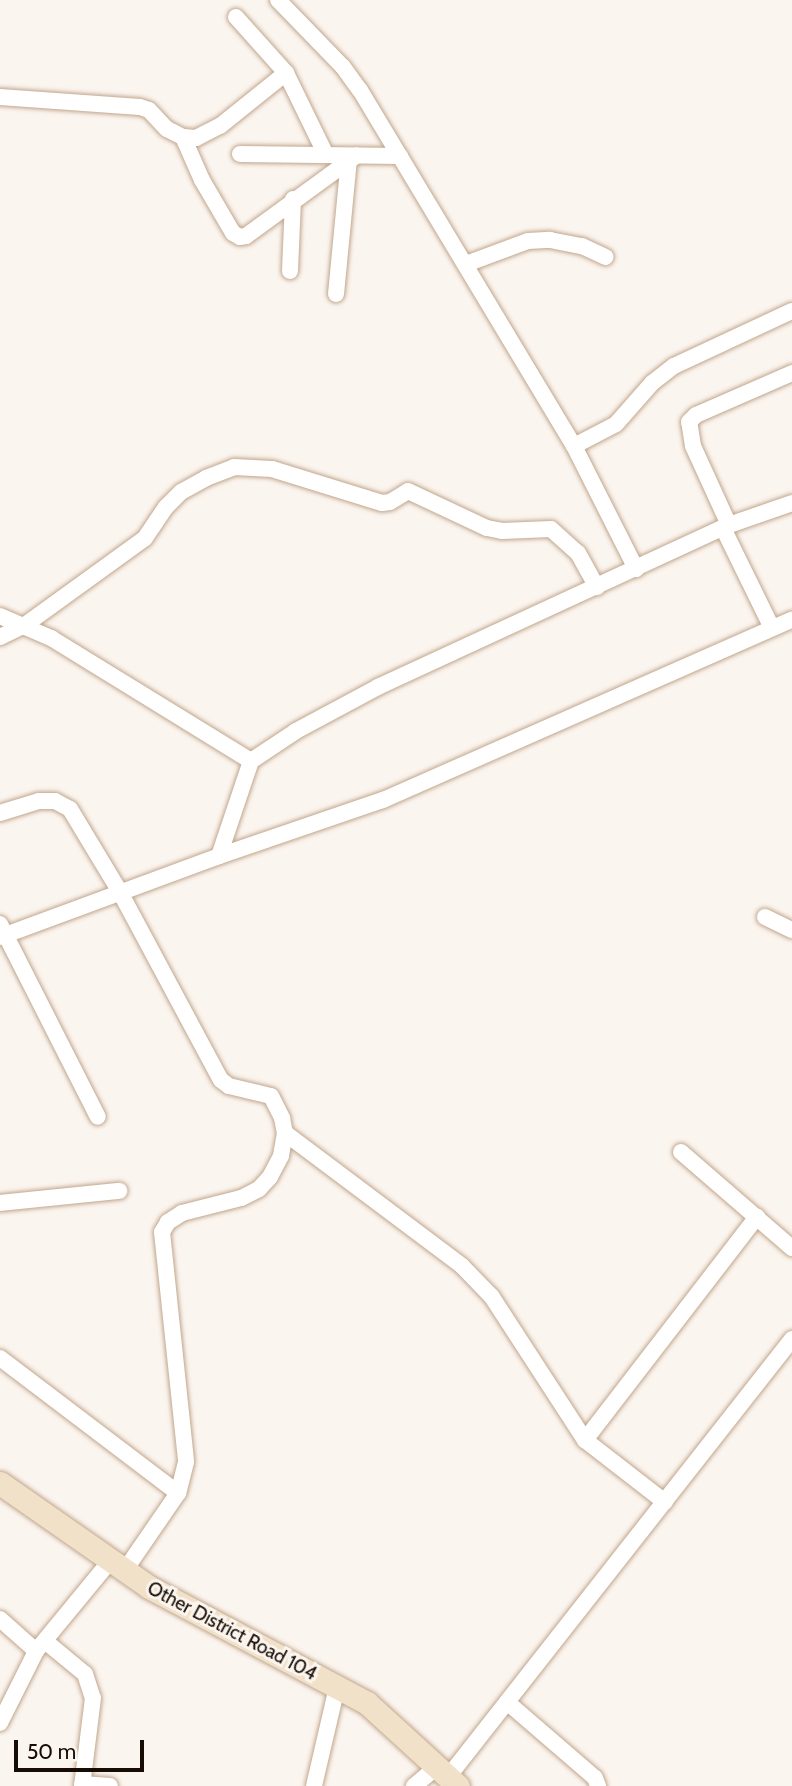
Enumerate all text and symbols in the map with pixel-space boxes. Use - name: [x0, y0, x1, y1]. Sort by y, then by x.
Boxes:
- street label: Other District Road 104: [143, 1577, 321, 1685]
- scale bar: [18, 1726, 147, 1770]
- text: 50 m: [27, 1739, 76, 1764]

